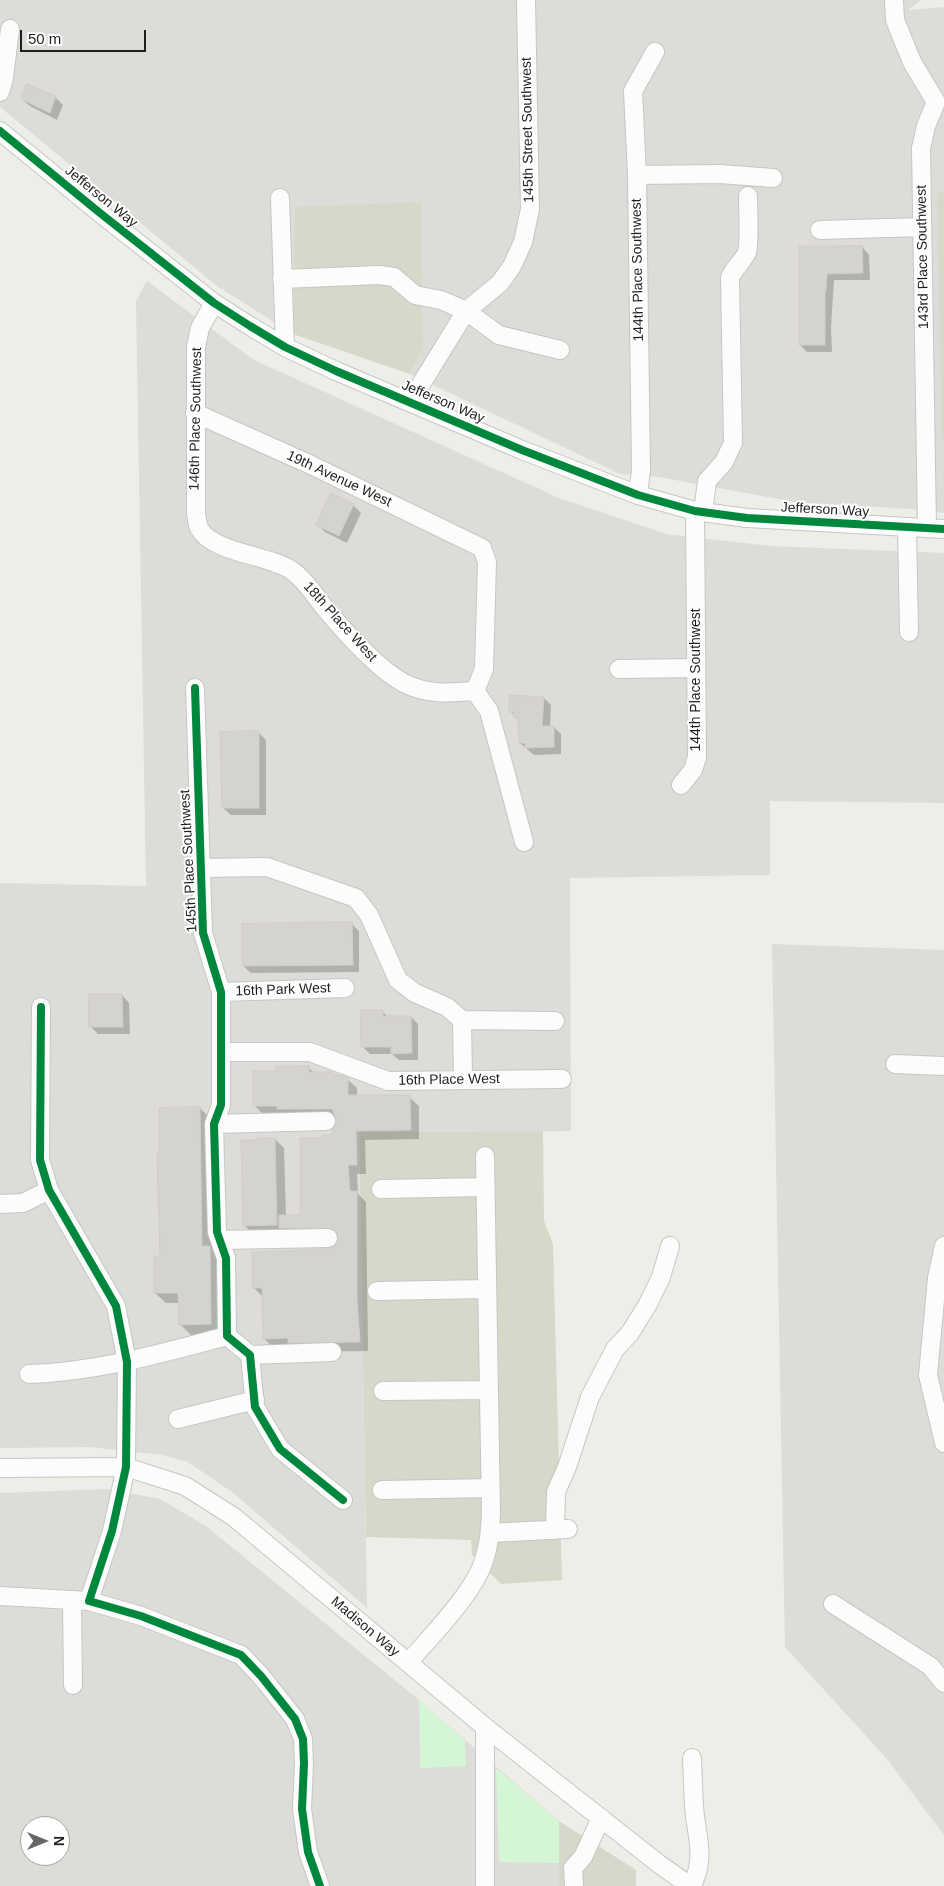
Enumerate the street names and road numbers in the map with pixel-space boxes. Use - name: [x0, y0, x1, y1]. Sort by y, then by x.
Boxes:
- street label: 145th Street Southwest: [518, 57, 538, 203]
- street label: Jefferson Way: [61, 163, 141, 231]
- street label: 143rd Place Southwest: [913, 185, 933, 329]
- street label: 144th Place Southwest: [628, 198, 648, 342]
- street label: 146th Place Southwest: [186, 347, 206, 491]
- street label: Jefferson Way: [399, 377, 487, 427]
- street label: 19th Avenue West: [284, 447, 394, 511]
- street label: Jefferson Way: [780, 499, 870, 521]
- street label: 18th Place West: [300, 579, 380, 665]
- street label: 144th Place Southwest: [688, 608, 704, 752]
- street label: 145th Place Southwest: [177, 789, 201, 933]
- street label: 16th Park West: [235, 980, 331, 1000]
- street label: 16th Place West: [398, 1071, 500, 1089]
- street label: Madison Way: [327, 1593, 403, 1661]

